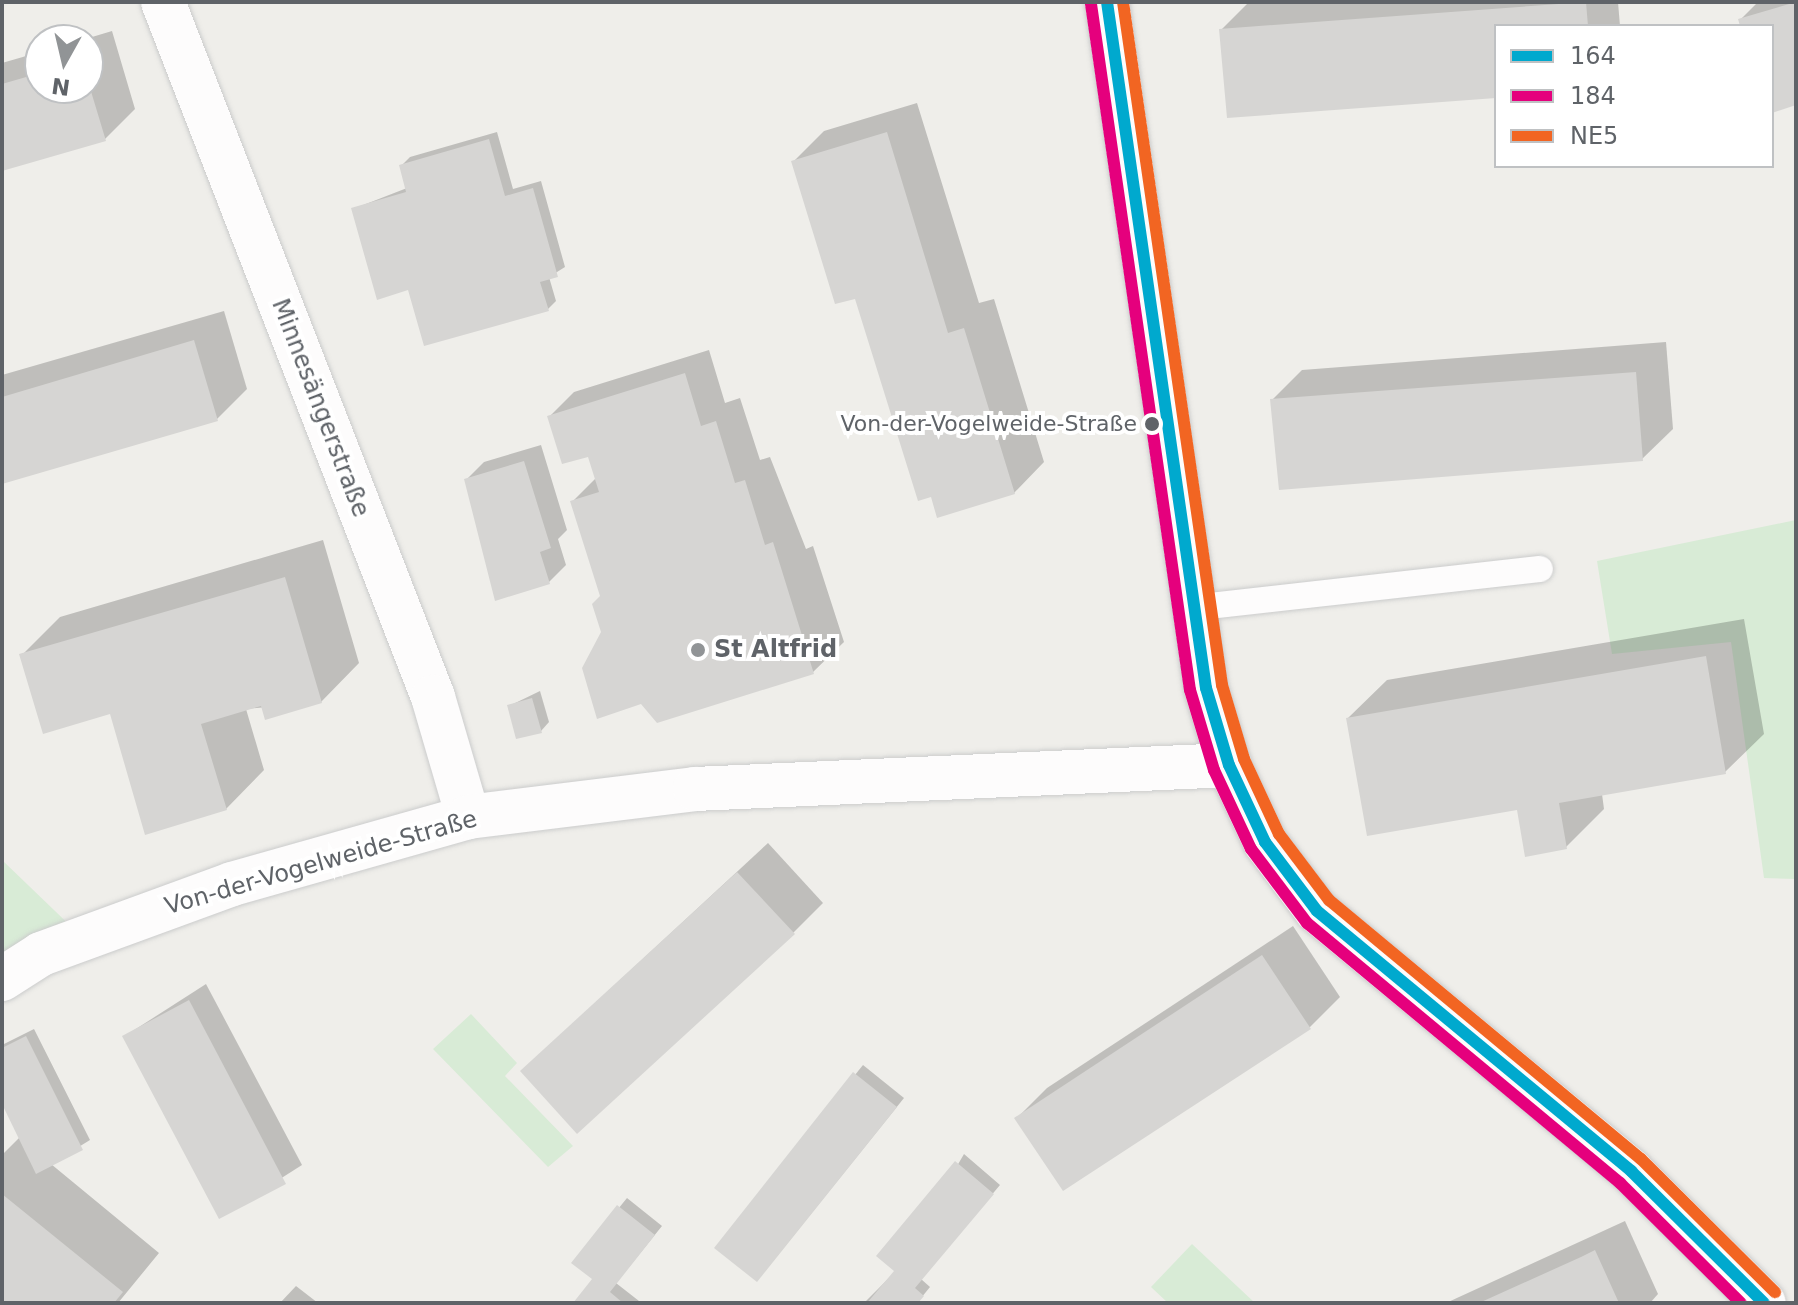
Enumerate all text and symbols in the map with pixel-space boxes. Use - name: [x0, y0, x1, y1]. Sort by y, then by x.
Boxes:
- north arrow: [24, 24, 104, 104]
- legend: [1494, 24, 1774, 168]
- text: 164: [1570, 42, 1616, 70]
- text: N: [50, 73, 72, 100]
- text: 184: [1570, 82, 1616, 110]
- text: NE5: [1570, 122, 1618, 150]
- street label: Minnesängerstraße: [265, 295, 375, 521]
- place label: Von-der-Vogelweide-Straße: [841, 411, 1137, 437]
- marker: Von-der-Vogelweide-Straße: [1144, 416, 1160, 432]
- place label: St Altfrid: [714, 636, 837, 664]
- marker: St Altfrid: [689, 641, 707, 659]
- street label: Von-der-Vogelweide-Straße: [162, 805, 480, 921]

